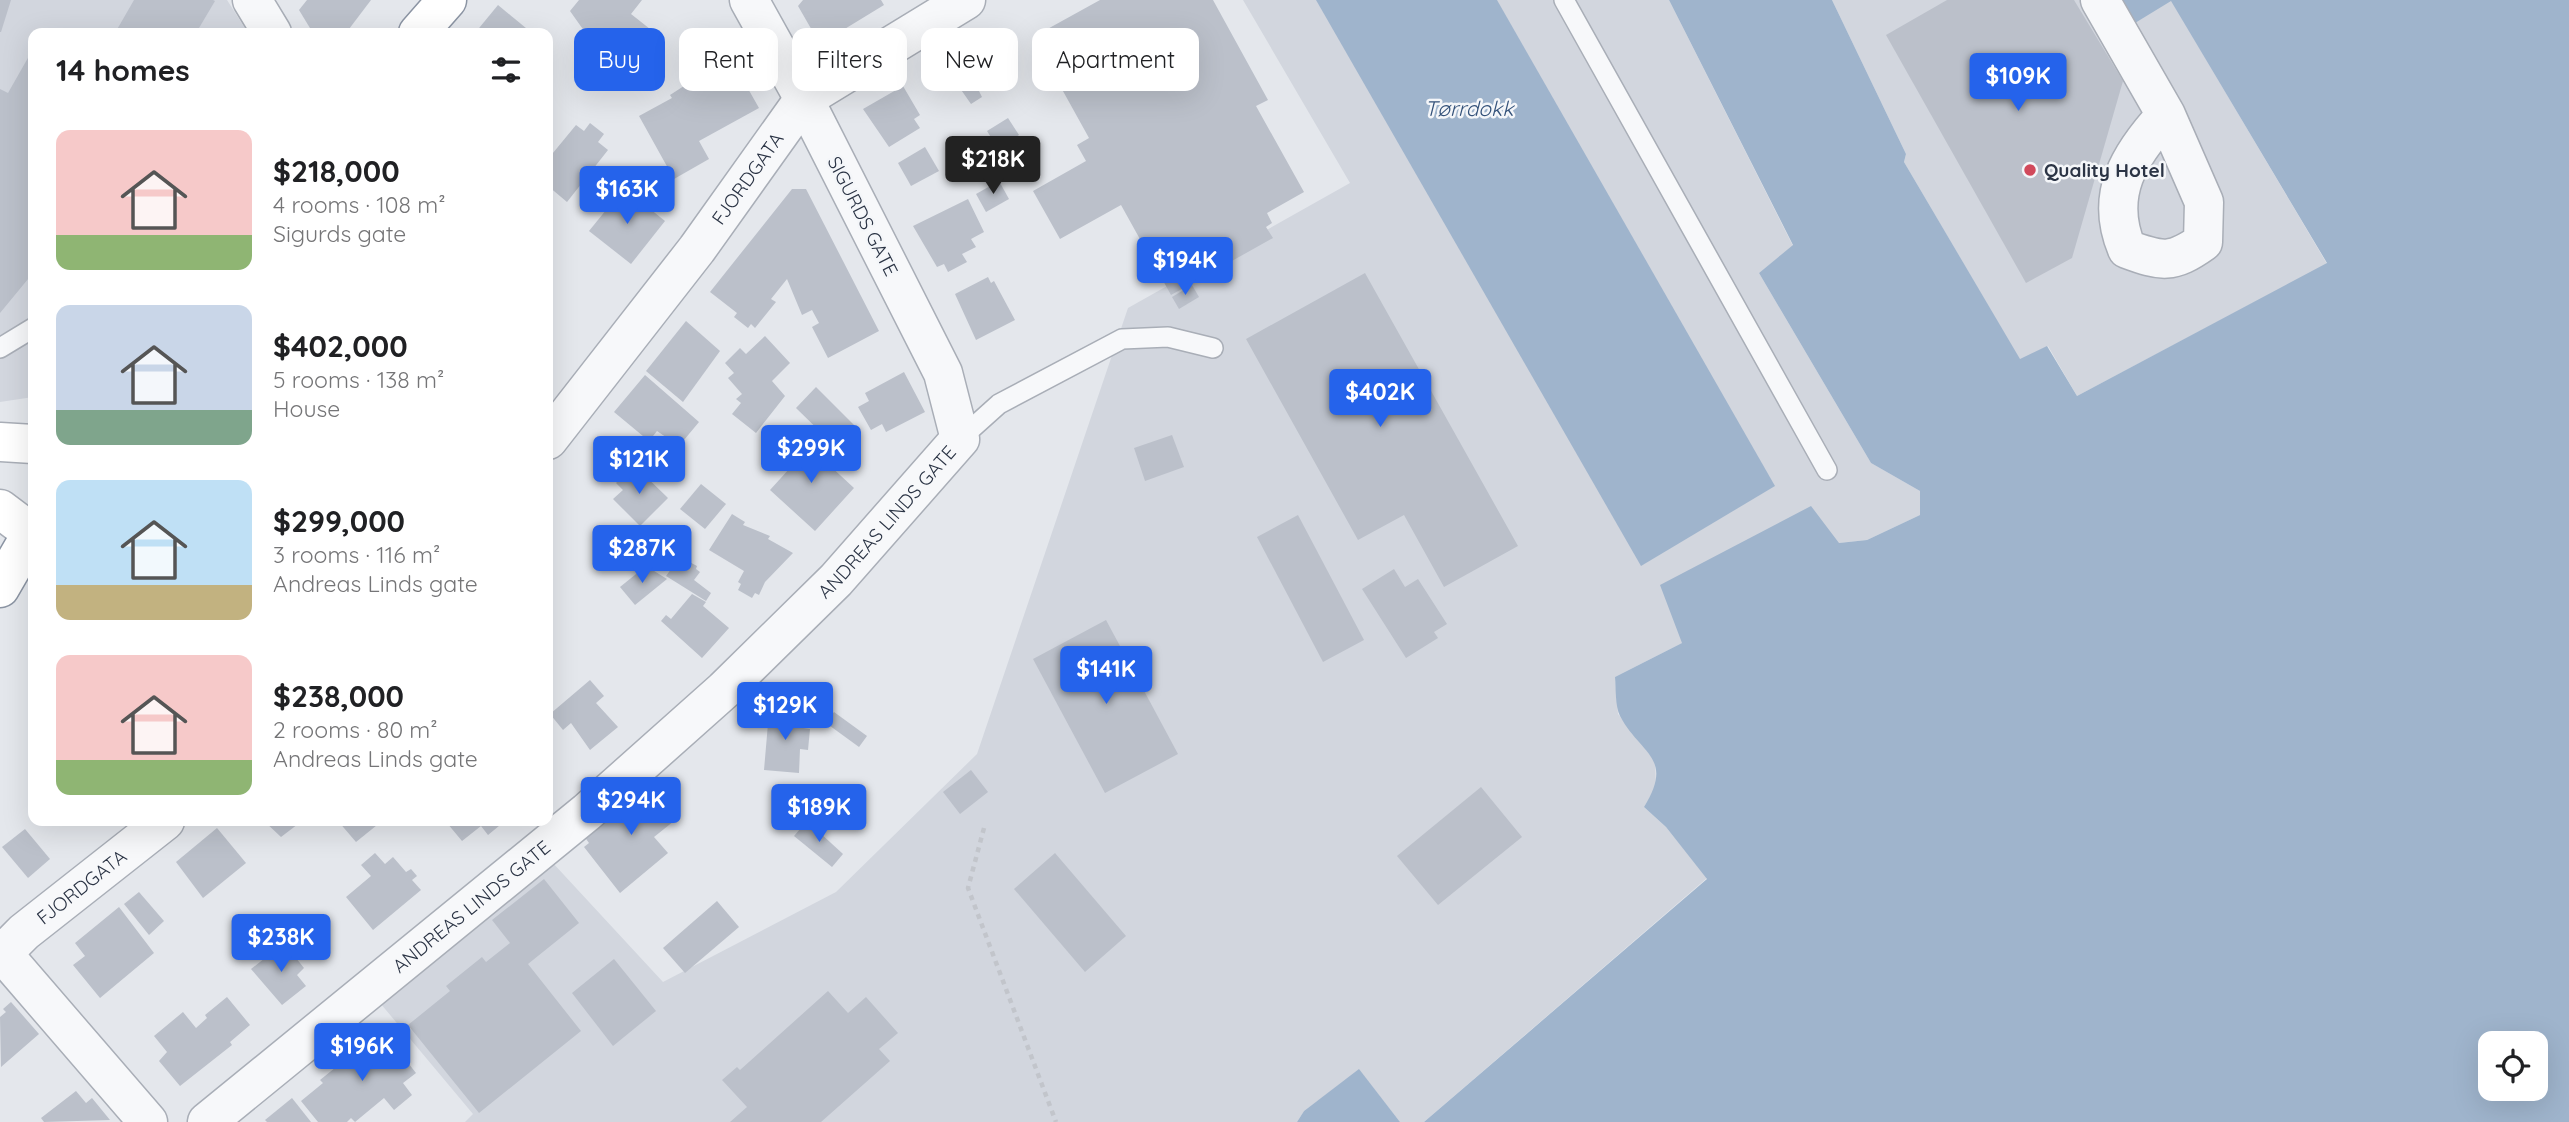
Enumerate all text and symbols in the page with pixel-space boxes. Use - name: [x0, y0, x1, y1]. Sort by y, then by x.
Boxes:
- chip: Buy: [574, 28, 665, 91]
- chip: Rent: [679, 28, 778, 91]
- chip: Filters: [792, 28, 907, 91]
- chip: New: [921, 28, 1018, 91]
- chip: Apartment: [1032, 28, 1199, 91]
- text: 14 homes: [56, 51, 190, 89]
- icon: filters: [487, 51, 525, 89]
- pin: $109K: [1969, 54, 2067, 113]
- text: $109K: [1986, 61, 2050, 90]
- water label: Tørrdokk: [1425, 95, 1515, 121]
- street label: FJORDGATA: [706, 128, 788, 229]
- pin: $218K: [944, 136, 1042, 196]
- text: $218K: [961, 144, 1025, 173]
- text: $218,000: [273, 152, 400, 190]
- street label: SIGURDS GATE: [823, 152, 903, 280]
- icon: home: [112, 158, 196, 242]
- place label: Quality Hotel: [2044, 158, 2165, 182]
- marker: Quality Hotel: [2022, 162, 2038, 178]
- pin: $163K: [578, 166, 676, 226]
- text: $163K: [596, 174, 658, 203]
- text: 4 rooms · 108 m²: [273, 190, 446, 219]
- text: Sigurds gate: [273, 219, 406, 248]
- pin: $194K: [1136, 238, 1234, 297]
- text: $194K: [1153, 245, 1217, 274]
- text: $402,000: [273, 327, 408, 365]
- icon: home: [112, 333, 196, 417]
- text: 5 rooms · 138 m²: [273, 365, 444, 394]
- pin: $402K: [1331, 370, 1429, 429]
- text: $402K: [1345, 377, 1415, 406]
- text: House: [273, 394, 340, 423]
- pin: $299K: [762, 426, 860, 485]
- text: $299K: [777, 433, 845, 462]
- pin: $121K: [590, 436, 688, 496]
- street label: ANDREAS LINDS GATE: [813, 440, 961, 603]
- text: $121K: [609, 444, 669, 473]
- text: $299,000: [273, 502, 405, 540]
- icon: home: [112, 508, 196, 592]
- pin: $287K: [593, 526, 691, 585]
- text: $287K: [608, 533, 676, 562]
- text: 3 rooms · 116 m²: [273, 540, 440, 569]
- text: Andreas Linds gate: [273, 569, 478, 598]
- pin: $141K: [1057, 646, 1155, 706]
- text: $141K: [1076, 654, 1136, 683]
- text: $238,000: [273, 677, 404, 715]
- pin: $129K: [736, 682, 834, 742]
- icon: home: [112, 683, 196, 767]
- text: $129K: [753, 690, 817, 719]
- text: 2 rooms · 80 m²: [273, 715, 438, 744]
- text: Andreas Linds gate: [273, 744, 478, 773]
- pin: $294K: [582, 778, 680, 837]
- pin: $189K: [770, 784, 868, 844]
- text: $294K: [597, 785, 665, 814]
- text: $189K: [787, 792, 851, 821]
- street label: ANDREAS LINDS GATE: [387, 835, 555, 978]
- street label: FJORDGATA: [32, 844, 131, 930]
- pin: $238K: [232, 914, 330, 974]
- text: $238K: [248, 922, 314, 951]
- pin: $196K: [313, 1024, 411, 1083]
- text: $196K: [330, 1031, 394, 1060]
- map controls: [2478, 1031, 2548, 1101]
- button: locate: [2478, 1031, 2548, 1101]

